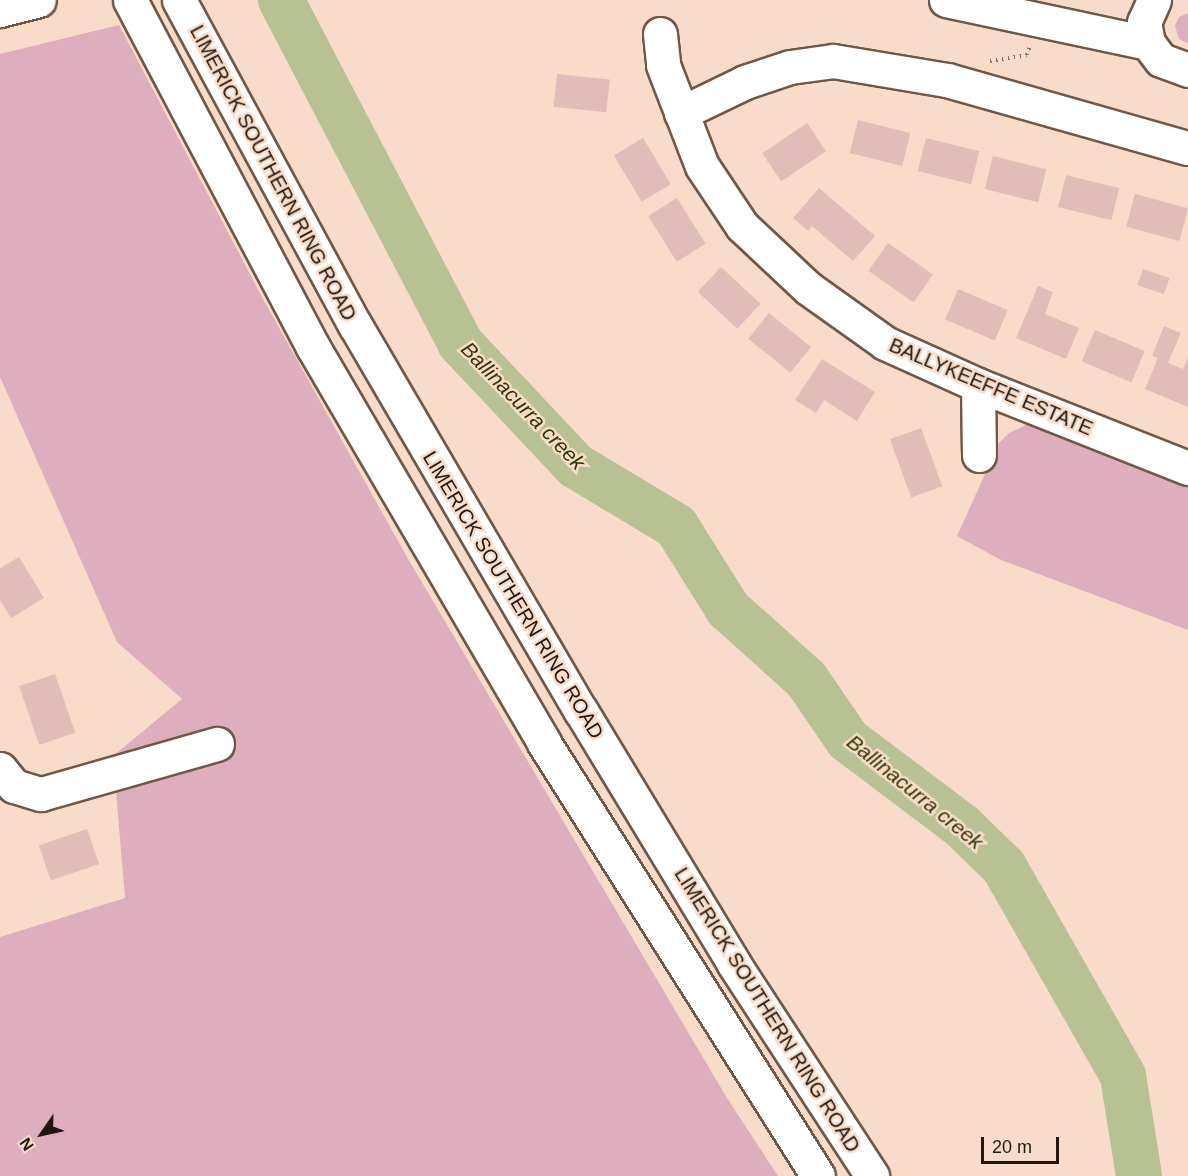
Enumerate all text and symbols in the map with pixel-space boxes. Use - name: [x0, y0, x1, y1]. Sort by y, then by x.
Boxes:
- street label: LIMERICK SOUTHERN RING ROAD: [185, 21, 361, 325]
- street label: BALLYKEEFFE ESTATE: [886, 333, 1096, 441]
- water label: Ballinacurra creek: [456, 337, 590, 475]
- street label: LIMERICK SOUTHERN RING ROAD: [417, 447, 609, 743]
- water label: Ballinacurra creek: [842, 729, 988, 855]
- street label: LIMERICK SOUTHERN RING ROAD: [669, 863, 865, 1157]
- north arrow: [12, 1104, 72, 1164]
- scale bar: [984, 1125, 1062, 1163]
- text: N: [16, 1135, 37, 1154]
- text: 20 m: [992, 1137, 1032, 1157]

